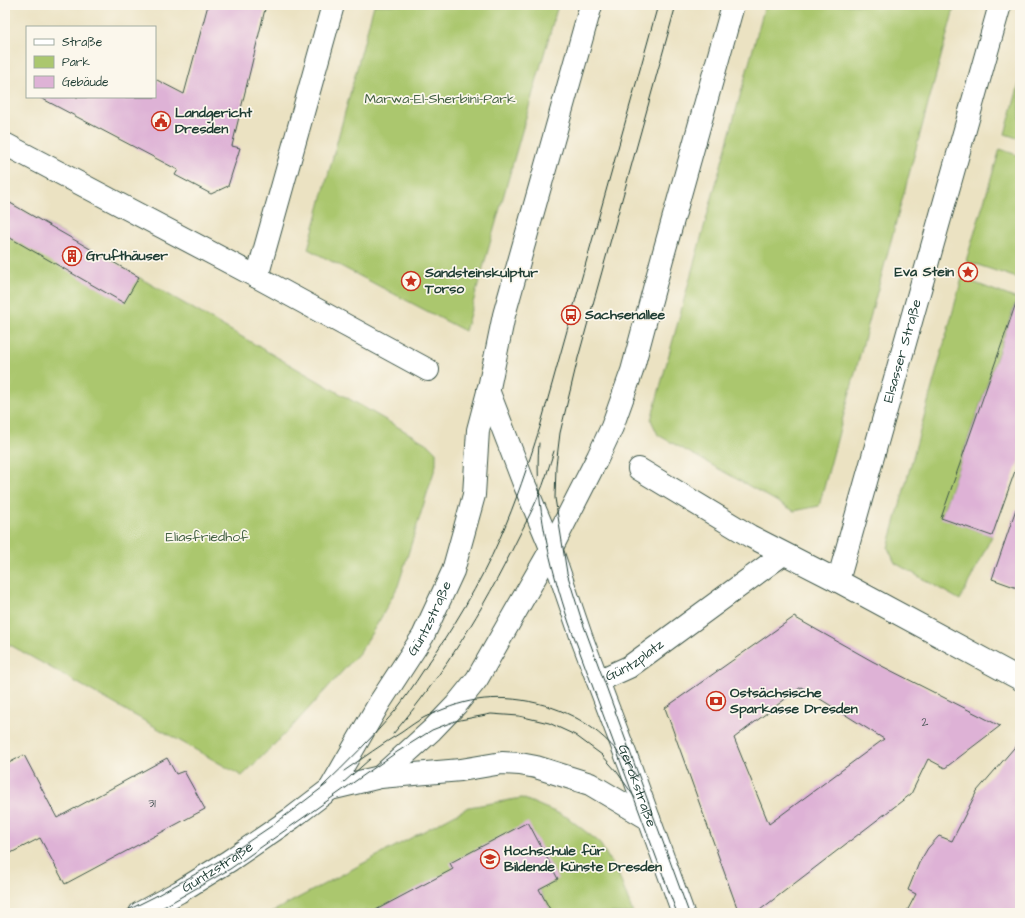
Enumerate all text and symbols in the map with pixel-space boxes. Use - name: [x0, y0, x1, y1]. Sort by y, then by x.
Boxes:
- legend: [26, 26, 156, 98]
- text: Straße: [62, 34, 103, 51]
- text: Park: [62, 54, 90, 71]
- text: Gebäude: [62, 74, 109, 91]
- park label: Marwa-El-Sherbini-Park: [364, 89, 516, 109]
- place label: Landgericht Dresden: [175, 103, 252, 139]
- public building icon: Landgericht Dresden: [150, 110, 172, 132]
- building icon: Grufthäuser: [61, 245, 83, 267]
- place label: Grufthäuser: [86, 246, 168, 266]
- place icon: Eva Stein: [957, 261, 979, 283]
- place label: Eva Stein: [894, 262, 954, 282]
- place label: Sandsteinskulptur Torso: [424, 263, 538, 299]
- place icon: Sandsteinskulptur Torso: [400, 270, 422, 292]
- street label: Elsasser Straße: [879, 296, 927, 405]
- bus stop icon: Sachsenallee: [560, 304, 582, 326]
- place label: Sachsenallee: [584, 305, 666, 325]
- park label: Eliasfriedhof: [166, 527, 249, 547]
- street label: Güntzstraße: [403, 577, 457, 660]
- street label: Güntzplatz: [602, 635, 668, 686]
- place label: Ostsächsische Sparkasse Dresden: [729, 683, 858, 719]
- bank icon: Ostsächsische Sparkasse Dresden: [705, 690, 727, 712]
- house number: 2: [922, 714, 929, 731]
- street label: Gerokstraße: [613, 742, 661, 830]
- house number: 31: [148, 795, 156, 812]
- street label: Güntzstraße: [178, 837, 258, 898]
- place label: Hochschule für Bildende Künste Dresden: [504, 841, 662, 877]
- school or university icon: Hochschule für Bildende Künste Dresden: [479, 848, 501, 870]

